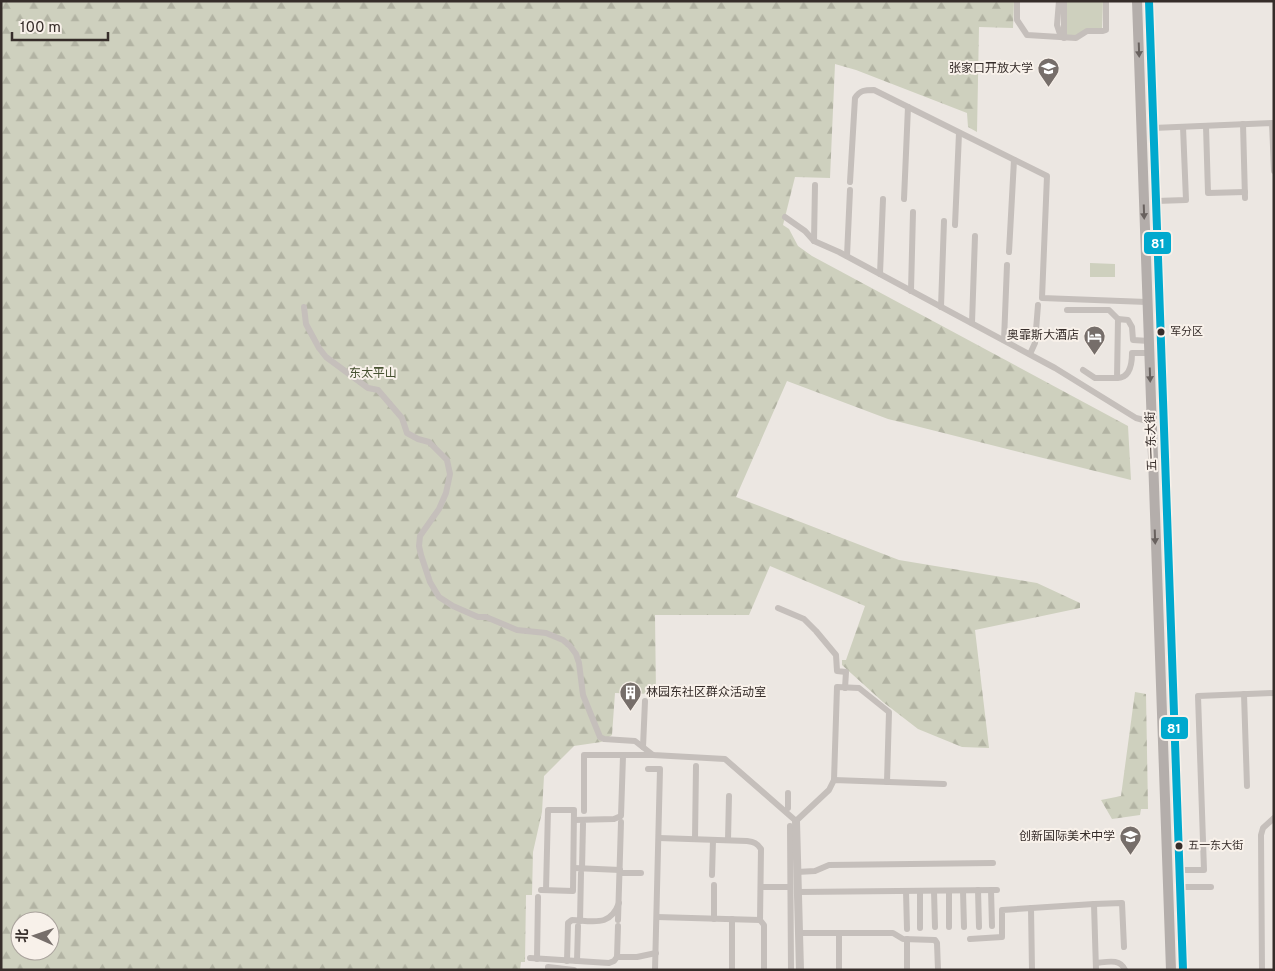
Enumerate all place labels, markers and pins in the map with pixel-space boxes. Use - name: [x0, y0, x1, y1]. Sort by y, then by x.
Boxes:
- school or university icon: 张家口开放大学: [1037, 57, 1061, 88]
- place label: 张家口开放大学: [949, 61, 1033, 77]
- hotel icon: 奥霏斯大酒店: [1083, 324, 1107, 355]
- place label: 军分区: [1170, 325, 1203, 339]
- marker: 军分区: [1156, 327, 1166, 337]
- place label: 奥霏斯大酒店: [1007, 328, 1079, 344]
- building icon: 林园东社区群众活动室: [618, 681, 642, 712]
- place label: 林园东社区群众活动室: [646, 685, 766, 701]
- school or university icon: 创新国际美术中学: [1119, 825, 1143, 856]
- place label: 创新国际美术中学: [1019, 829, 1115, 845]
- place label: 五一东大街: [1188, 839, 1243, 853]
- marker: 五一东大街: [1174, 841, 1184, 851]

